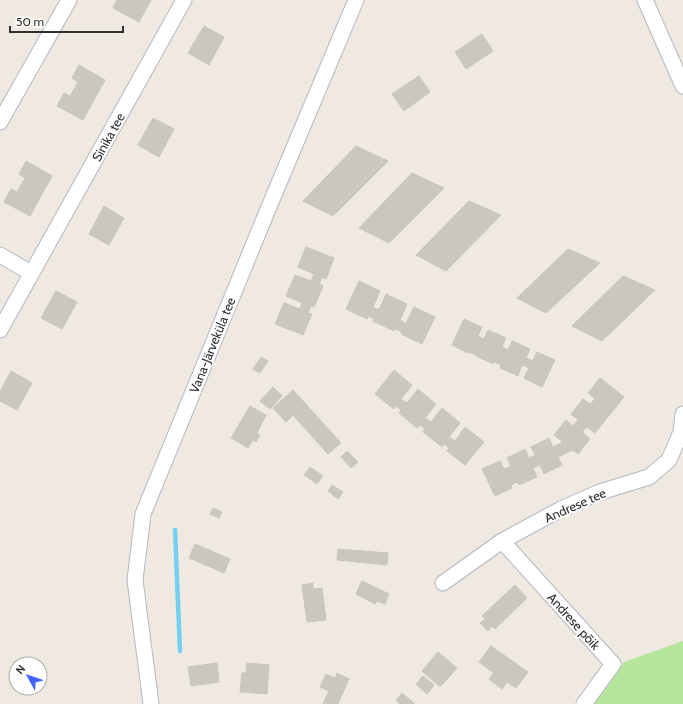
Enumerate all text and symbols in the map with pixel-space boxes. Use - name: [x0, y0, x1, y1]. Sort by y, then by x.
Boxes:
- scale bar: [10, 8, 123, 34]
- text: 50 m: [16, 14, 44, 29]
- street label: Sinika tee: [88, 110, 128, 164]
- street label: Vana-Järveküla tee: [186, 295, 239, 395]
- street label: Andrese tee: [542, 484, 609, 526]
- street label: Andrese põik: [544, 589, 604, 653]
- north arrow: [8, 656, 48, 696]
- text: N: [12, 662, 28, 677]

